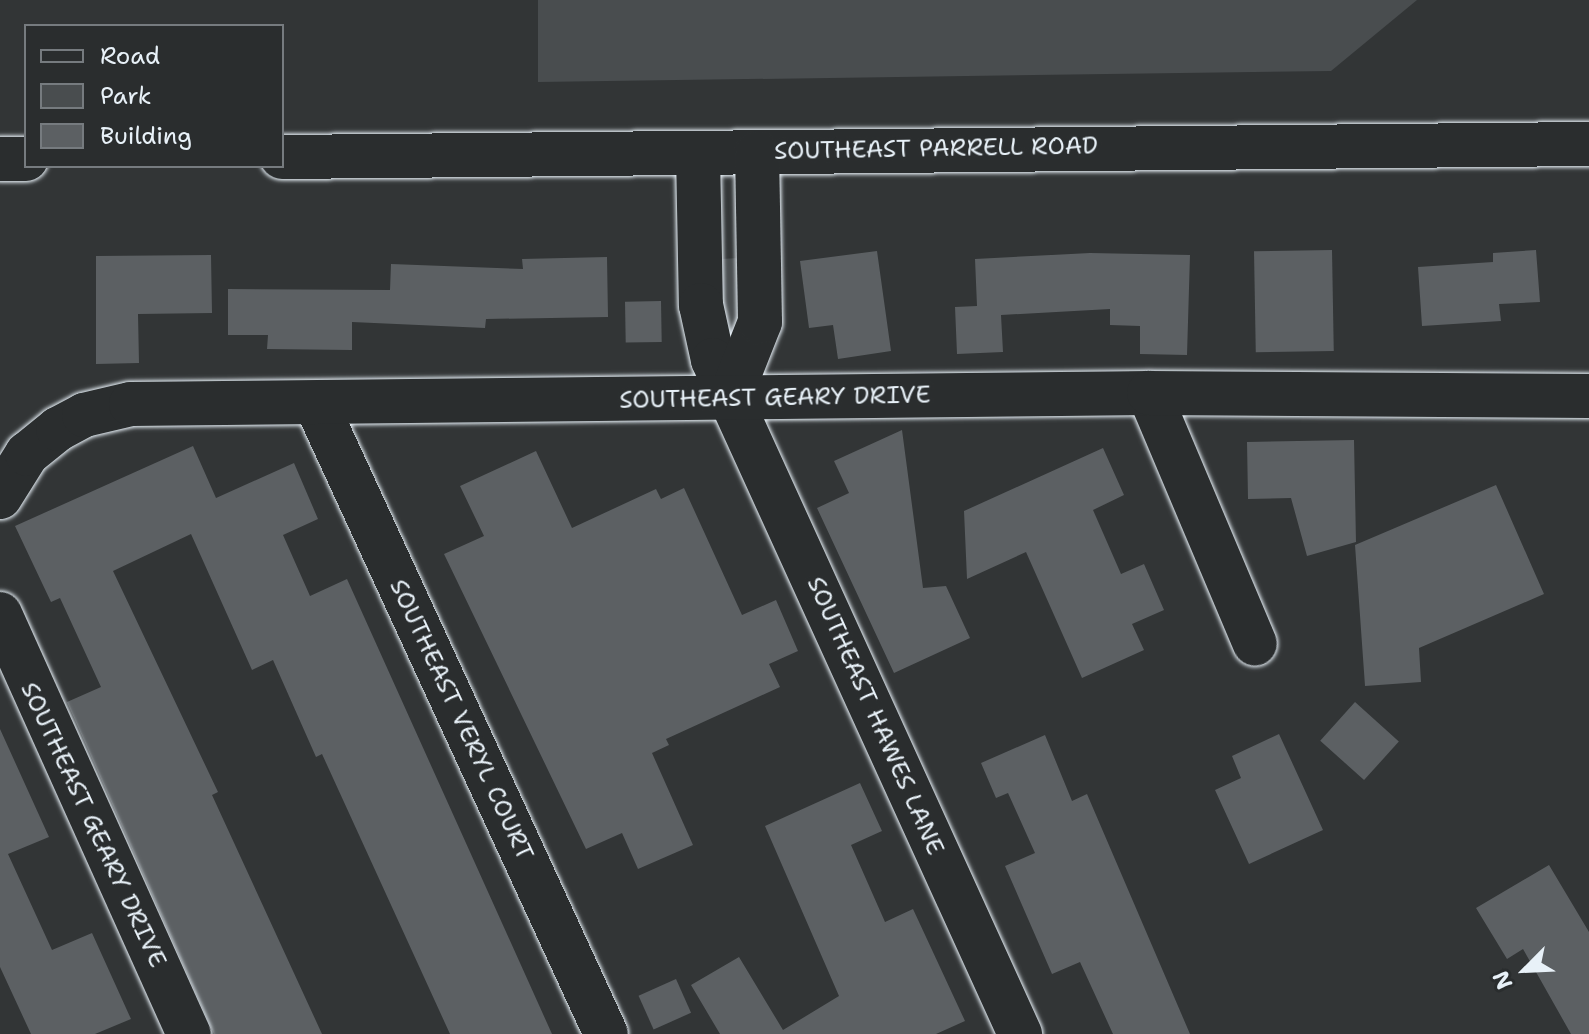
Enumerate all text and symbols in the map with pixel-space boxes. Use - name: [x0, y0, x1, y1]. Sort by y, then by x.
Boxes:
- legend: [24, 24, 284, 168]
- text: Road: [100, 40, 160, 72]
- text: Park: [100, 80, 152, 112]
- text: Building: [100, 120, 192, 152]
- street label: SOUTHEAST PARRELL ROAD: [774, 132, 1098, 166]
- street label: SOUTHEAST GEARY DRIVE: [619, 381, 931, 415]
- street label: SOUTHEAST HAWES LANE: [801, 572, 949, 860]
- street label: SOUTHEAST VERYL COURT: [383, 575, 539, 865]
- street label: SOUTHEAST GEARY DRIVE: [14, 678, 172, 972]
- north arrow: [1485, 930, 1565, 1010]
- text: N: [1486, 966, 1519, 994]

